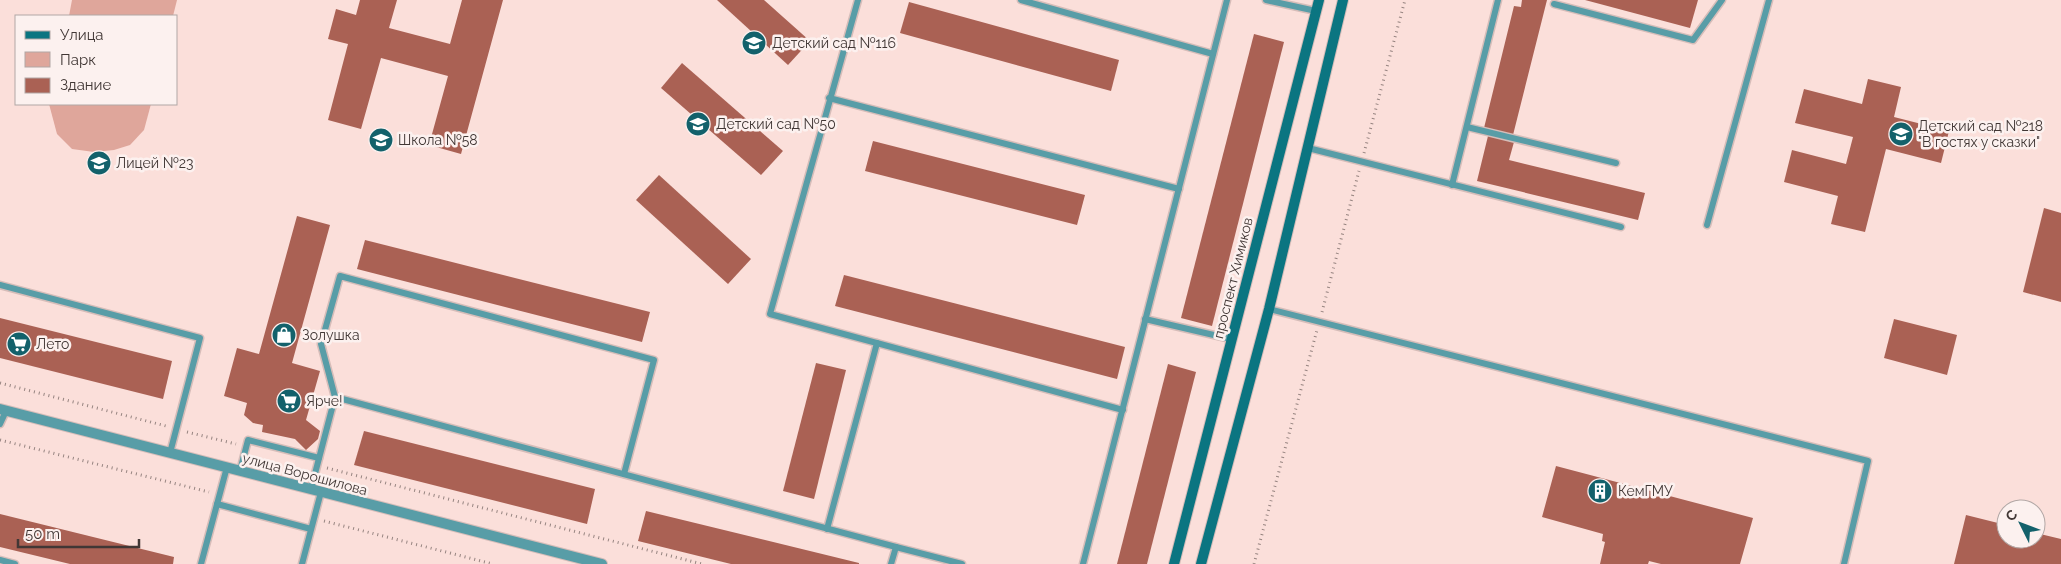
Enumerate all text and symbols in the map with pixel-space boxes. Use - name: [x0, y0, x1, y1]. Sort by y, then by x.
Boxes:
- legend: [15, 15, 178, 105]
- text: Улица: [60, 26, 104, 44]
- school or university icon: Детский сад №116: [741, 30, 767, 56]
- place label: Детский сад №116: [772, 35, 896, 51]
- text: Парк: [60, 51, 96, 69]
- text: Здание: [60, 76, 112, 94]
- school or university icon: Детский сад №50: [685, 111, 711, 137]
- place label: Детский сад №50: [716, 116, 836, 132]
- place label: Детский сад №218 "В гостях у сказки": [1918, 118, 2043, 150]
- school or university icon: Детский сад №218 "В гостях у сказки": [1888, 121, 1914, 147]
- school or university icon: Школа №58: [368, 127, 394, 153]
- place label: Школа №58: [398, 132, 478, 148]
- school or university icon: Лицей №23: [86, 150, 112, 176]
- place label: Лицей №23: [116, 155, 193, 171]
- street label: проспект Химиков: [1210, 216, 1256, 340]
- shop icon: Золушка: [271, 322, 297, 348]
- place label: Золушка: [302, 327, 360, 343]
- supermarket icon: Лето: [6, 331, 32, 357]
- place label: Лето: [36, 336, 69, 352]
- supermarket icon: Ярче!: [276, 388, 302, 414]
- place label: Ярче!: [306, 393, 343, 409]
- street label: улица Ворошилова: [241, 450, 369, 498]
- building icon: КемГМУ: [1587, 478, 1613, 504]
- place label: КемГМУ: [1618, 483, 1673, 499]
- north arrow: [1996, 499, 2046, 549]
- text: С: [2002, 506, 2021, 524]
- scale bar: [18, 516, 139, 548]
- text: 50 m: [25, 525, 60, 543]

